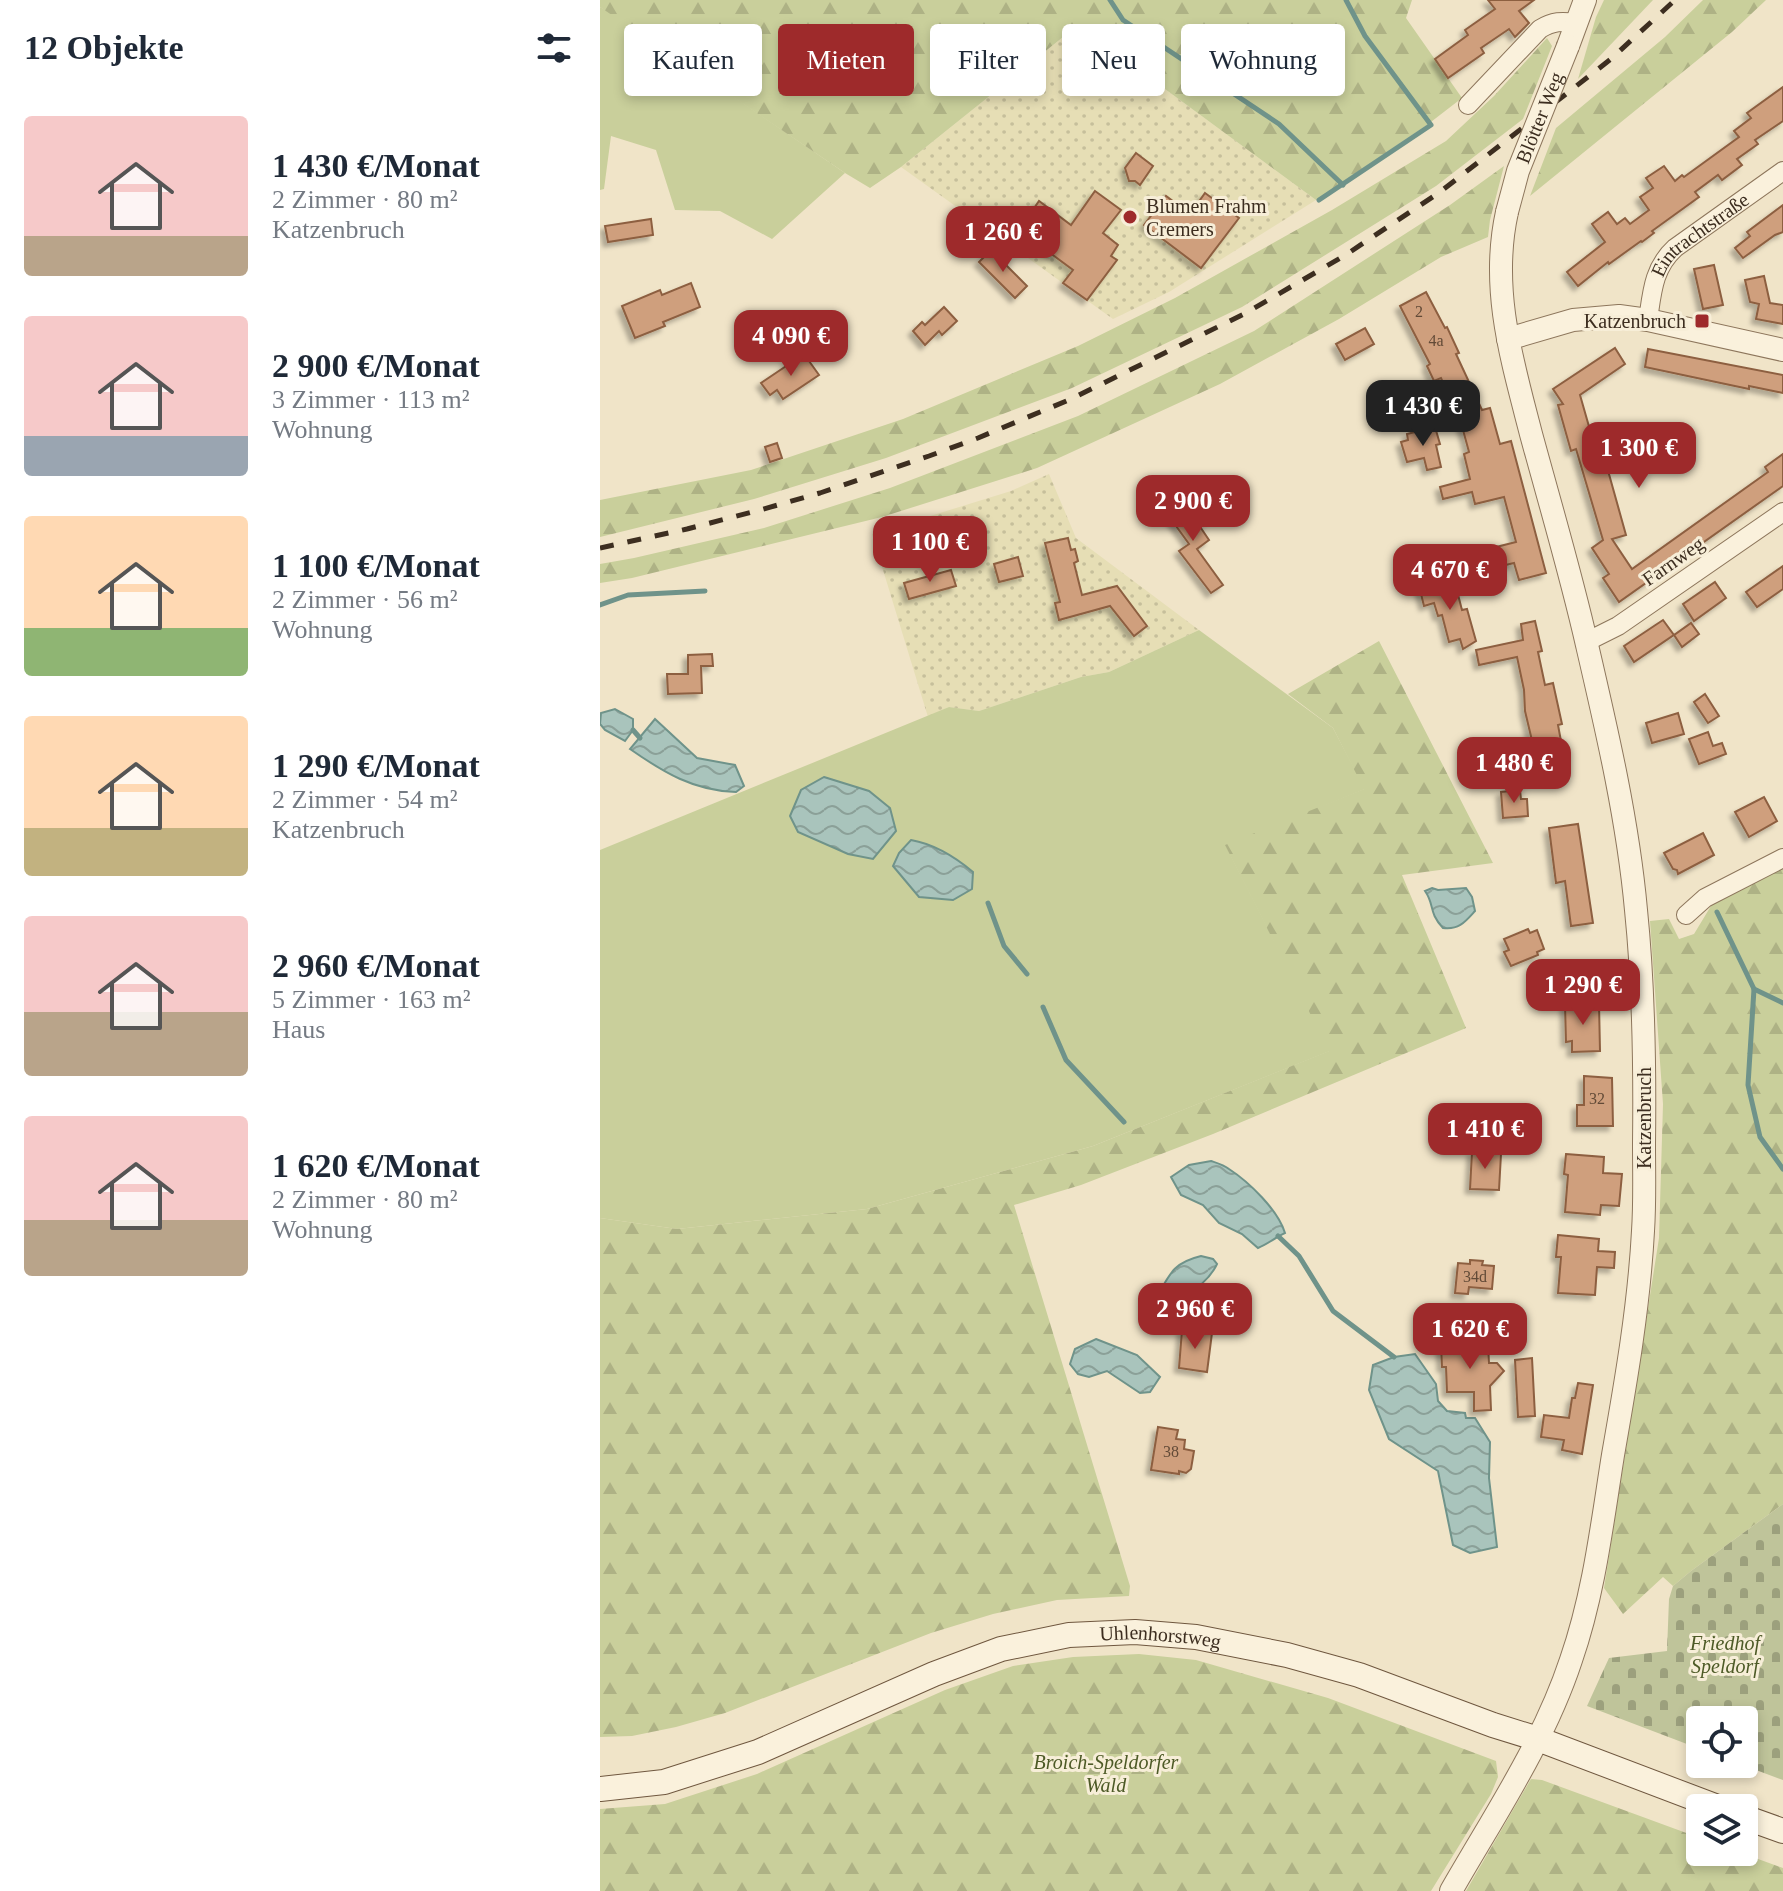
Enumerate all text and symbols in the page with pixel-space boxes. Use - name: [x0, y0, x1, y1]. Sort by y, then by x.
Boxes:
- chip: Kaufen: [624, 24, 762, 96]
- chip: Mieten: [778, 24, 914, 96]
- chip: Filter: [930, 24, 1046, 96]
- chip: Neu: [1062, 24, 1165, 96]
- chip: Wohnung: [1181, 24, 1345, 96]
- icon: filters: [532, 26, 576, 70]
- text: 12 Objekte: [24, 29, 184, 66]
- street label: Blötter Weg: [1511, 69, 1568, 166]
- text: 1 430 €/Monat: [272, 147, 480, 184]
- icon: home: [88, 148, 184, 244]
- text: 2 Zimmer · 80 m²: [272, 185, 457, 214]
- street label: Eintrachtstraße: [1646, 188, 1753, 280]
- place label: Blumen Frahm Cremers: [1146, 195, 1267, 240]
- pin: 1 260 €: [929, 206, 1077, 274]
- marker: Blumen Frahm Cremers: [1121, 208, 1139, 226]
- text: Katzenbruch: [272, 215, 405, 244]
- text: 1 260 €: [964, 217, 1042, 246]
- house number: 2: [1415, 303, 1423, 320]
- pin: 4 090 €: [717, 310, 865, 378]
- place label: Katzenbruch: [1584, 310, 1686, 332]
- marker: Katzenbruch: [1693, 312, 1711, 330]
- text: 4 090 €: [752, 321, 830, 350]
- house number: 4a: [1428, 332, 1444, 349]
- text: 2 900 €/Monat: [272, 347, 480, 384]
- icon: home: [88, 348, 184, 444]
- pin: 1 430 €: [1349, 380, 1497, 448]
- text: 3 Zimmer · 113 m²: [272, 385, 469, 414]
- text: 1 430 €: [1384, 391, 1462, 420]
- text: Wohnung: [272, 415, 372, 444]
- pin: 1 300 €: [1565, 422, 1713, 490]
- text: 1 300 €: [1600, 433, 1678, 462]
- pin: 2 900 €: [1119, 475, 1267, 543]
- text: 2 900 €: [1154, 486, 1232, 515]
- pin: 1 100 €: [856, 516, 1004, 584]
- text: 1 100 €: [891, 527, 969, 556]
- street label: Farnweg: [1638, 532, 1709, 591]
- pin: 4 670 €: [1376, 544, 1524, 612]
- text: 1 100 €/Monat: [272, 547, 480, 584]
- icon: home: [88, 548, 184, 644]
- text: 4 670 €: [1411, 555, 1489, 584]
- text: 2 Zimmer · 56 m²: [272, 585, 457, 614]
- text: Wohnung: [272, 615, 372, 644]
- pin: 1 480 €: [1440, 737, 1588, 805]
- text: 1 290 €/Monat: [272, 747, 480, 784]
- icon: home: [88, 748, 184, 844]
- text: 1 480 €: [1475, 748, 1553, 777]
- text: 2 Zimmer · 54 m²: [272, 785, 457, 814]
- text: Katzenbruch: [272, 815, 405, 844]
- text: 2 960 €/Monat: [272, 947, 480, 984]
- icon: home: [88, 948, 184, 1044]
- pin: 1 290 €: [1509, 959, 1657, 1027]
- text: 1 290 €: [1544, 970, 1622, 999]
- text: 5 Zimmer · 163 m²: [272, 985, 470, 1014]
- text: Haus: [272, 1015, 325, 1044]
- street label: Katzenbruch: [1633, 1067, 1655, 1169]
- house number: 32: [1589, 1090, 1605, 1107]
- pin: 1 410 €: [1411, 1103, 1559, 1171]
- text: 1 410 €: [1446, 1114, 1524, 1143]
- text: 1 620 €/Monat: [272, 1147, 480, 1184]
- icon: home: [88, 1148, 184, 1244]
- text: 2 Zimmer · 80 m²: [272, 1185, 457, 1214]
- text: Wohnung: [272, 1215, 372, 1244]
- house number: 34d: [1463, 1268, 1487, 1285]
- pin: 2 960 €: [1121, 1283, 1269, 1351]
- text: 2 960 €: [1156, 1294, 1234, 1323]
- pin: 1 620 €: [1396, 1303, 1544, 1371]
- text: 1 620 €: [1431, 1314, 1509, 1343]
- house number: 38: [1163, 1443, 1179, 1460]
- street label: Uhlenhorstweg: [1099, 1621, 1223, 1654]
- park label: Friedhof Speldorf: [1689, 1632, 1762, 1678]
- map controls: [1686, 1706, 1758, 1866]
- button: locate: [1686, 1706, 1758, 1778]
- park label: Broich-Speldorfer Wald: [1034, 1751, 1179, 1796]
- button: layers: [1686, 1794, 1758, 1866]

